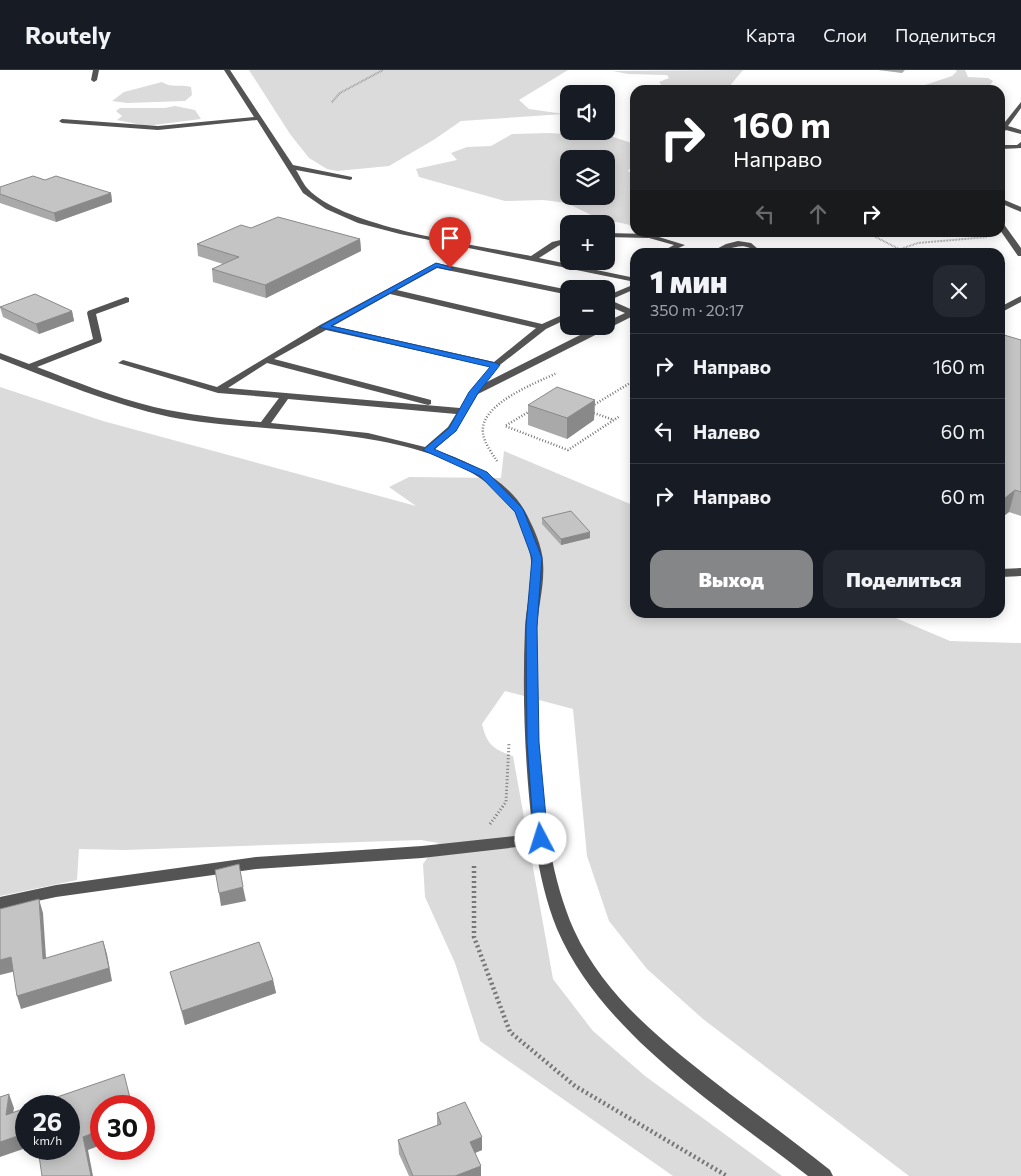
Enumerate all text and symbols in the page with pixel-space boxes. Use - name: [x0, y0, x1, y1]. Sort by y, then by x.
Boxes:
- text: Routely: [25, 20, 111, 49]
- text: Карта: [746, 24, 795, 46]
- text: Слои: [823, 24, 867, 46]
- text: Поделиться: [895, 24, 996, 46]
- map controls: [560, 85, 615, 335]
- button: sound: [560, 85, 615, 140]
- text: 160 m: [733, 102, 831, 145]
- icon: right: [650, 105, 715, 170]
- text: Направо: [733, 145, 823, 172]
- button: layers: [560, 150, 615, 205]
- icon: left: [751, 200, 779, 228]
- icon: ahead: [804, 200, 832, 228]
- icon: right: [857, 200, 885, 228]
- button: +: [560, 215, 615, 270]
- pin: [429, 217, 471, 268]
- icon: arrive: [436, 224, 464, 252]
- text: 1 мин: [650, 262, 728, 299]
- button: close: [933, 265, 985, 317]
- button: −: [560, 280, 615, 335]
- text: 350 m · 20:17: [650, 300, 744, 319]
- icon: right: [650, 352, 678, 380]
- text: Направо: [693, 355, 771, 378]
- text: 160 m: [933, 355, 985, 378]
- icon: left: [650, 417, 678, 445]
- text: Налево: [693, 420, 760, 443]
- text: 60 m: [941, 420, 985, 443]
- icon: right: [650, 482, 678, 510]
- text: Направо: [693, 485, 771, 508]
- text: 60 m: [941, 485, 985, 508]
- button: Выход: [650, 550, 813, 608]
- button: Поделиться: [823, 550, 985, 608]
- position arrow: [514, 812, 566, 864]
- speed limit sign: 30: [90, 1095, 155, 1160]
- text: 26: [33, 1106, 62, 1136]
- text: km/h: [33, 1133, 62, 1147]

